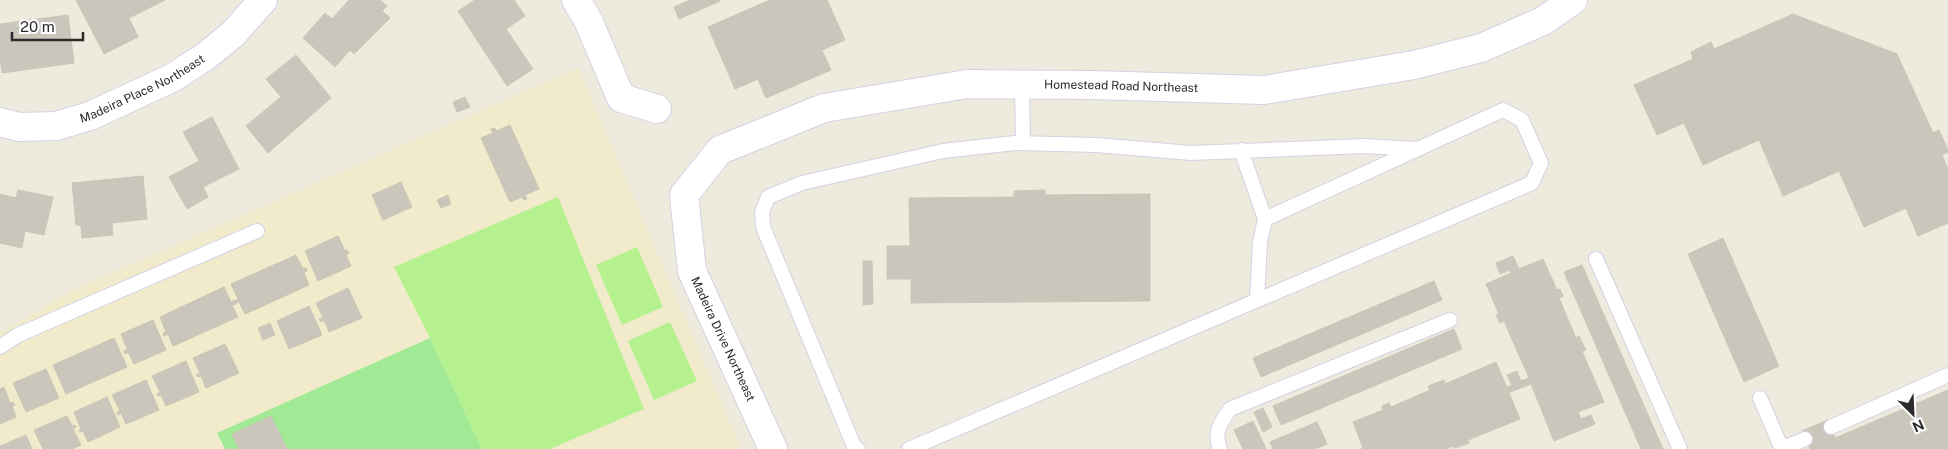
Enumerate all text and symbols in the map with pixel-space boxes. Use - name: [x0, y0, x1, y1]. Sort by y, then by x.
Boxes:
- scale bar: [12, 10, 84, 42]
- text: 20 m: [20, 18, 55, 35]
- street label: Madeira Place Northeast: [78, 52, 208, 126]
- street label: Homestead Road Northeast: [1044, 78, 1199, 95]
- street label: Madeira Drive Northeast: [688, 275, 758, 404]
- north arrow: [1888, 389, 1938, 439]
- text: N: [1910, 416, 1927, 435]

